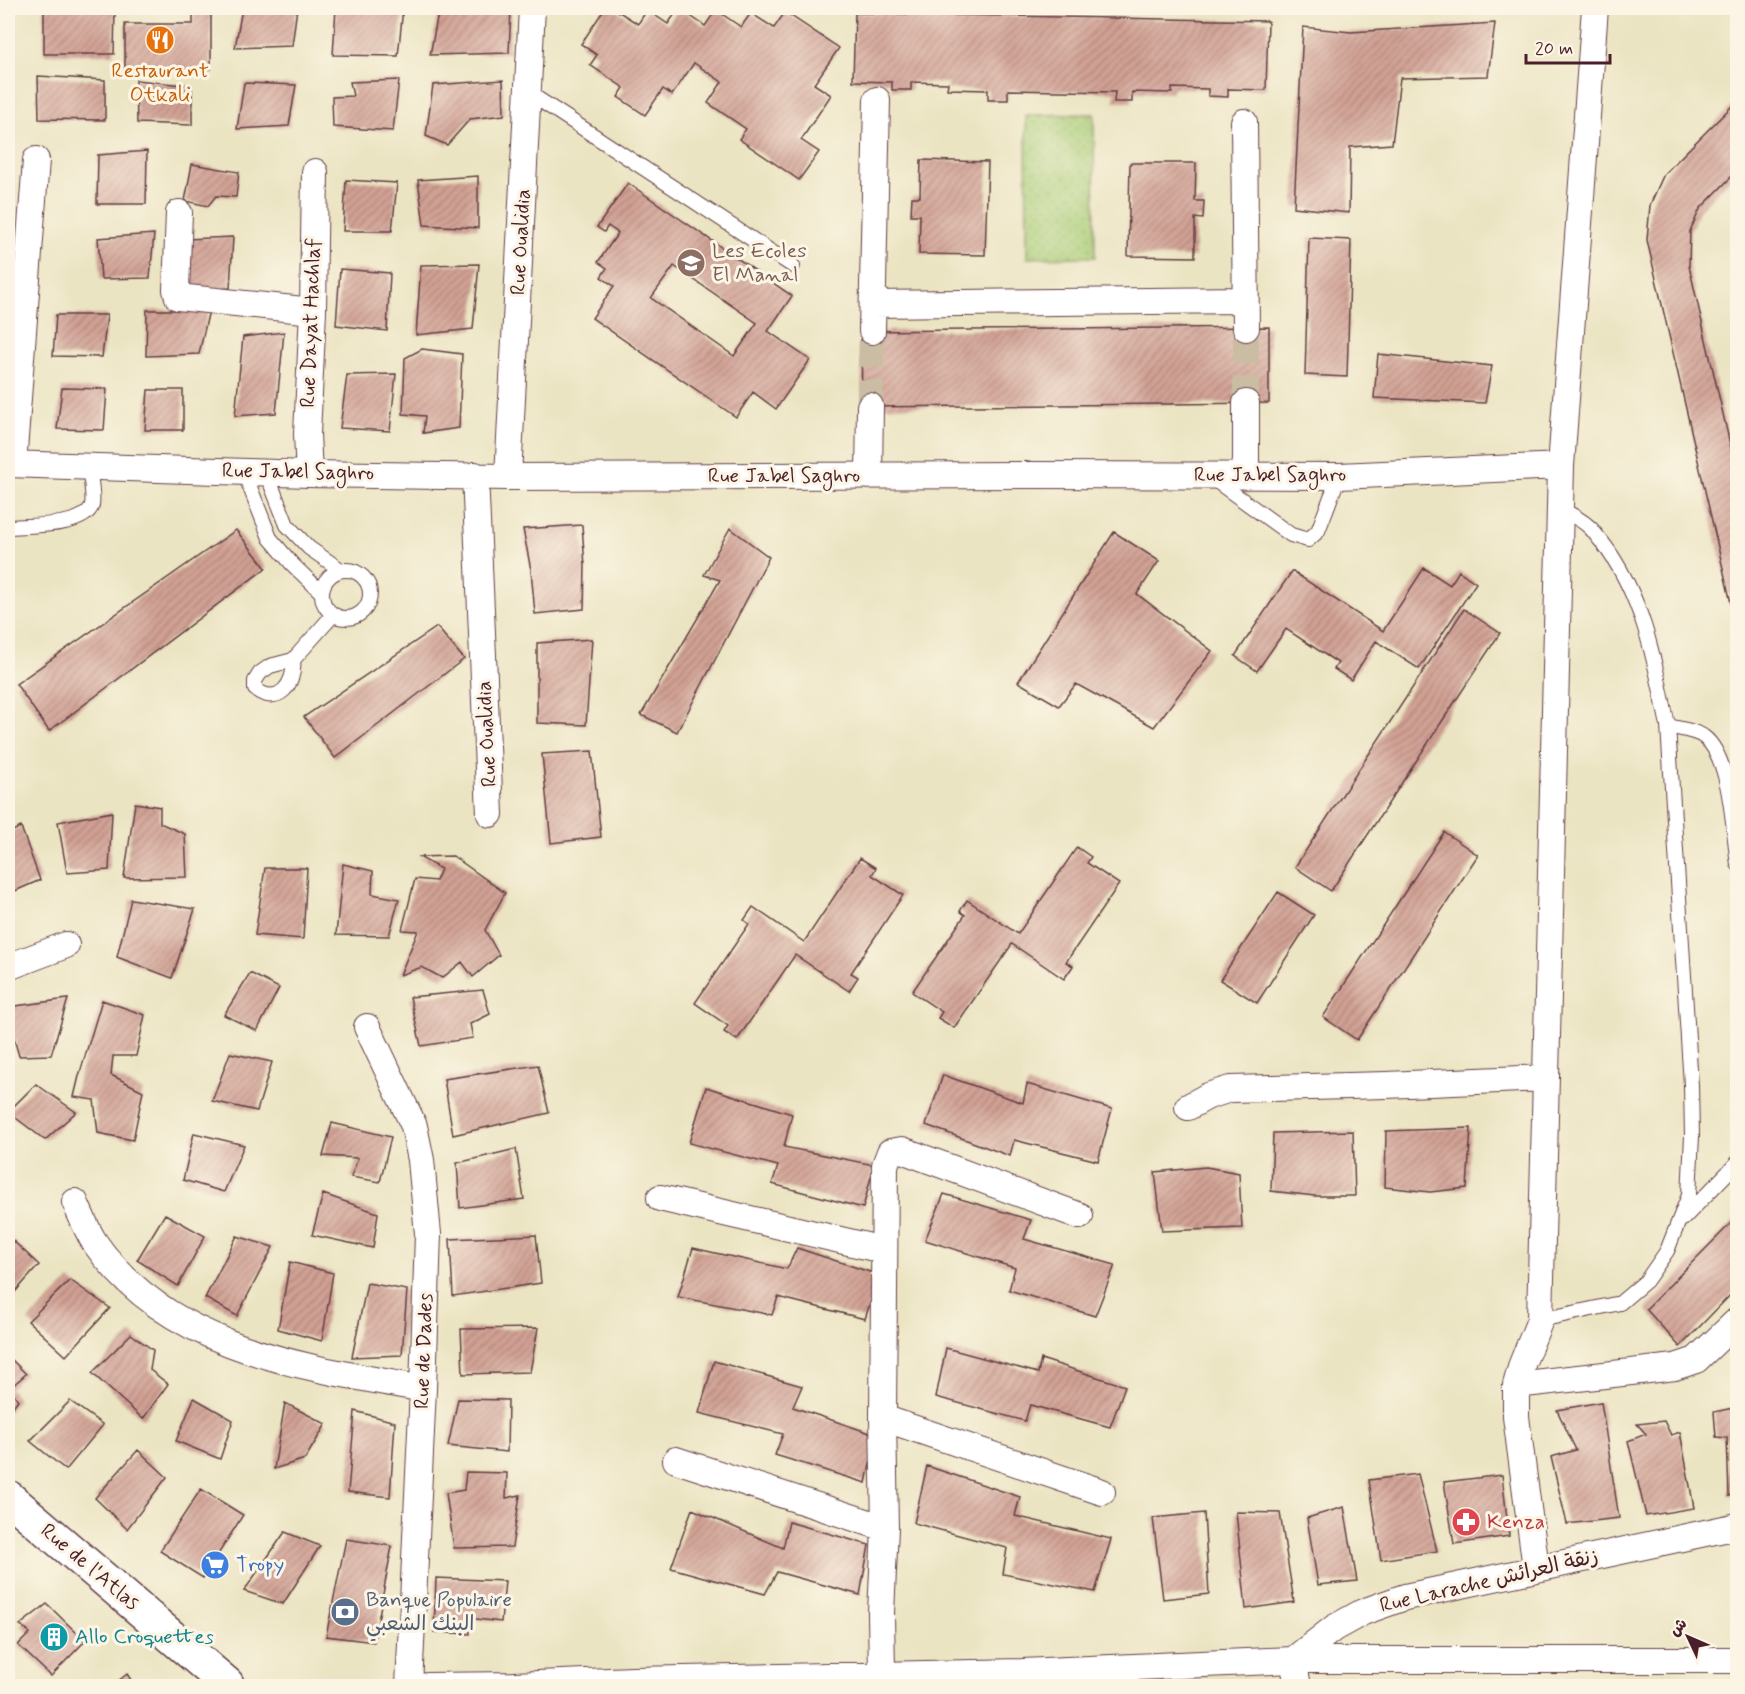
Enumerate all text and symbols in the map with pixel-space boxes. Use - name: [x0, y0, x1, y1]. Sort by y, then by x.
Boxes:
- restaurant icon: Restaurant Otkali: [144, 24, 176, 56]
- scale bar: [1526, 27, 1610, 65]
- text: 20 m: [1535, 37, 1573, 61]
- place label: Restaurant Otkali: [111, 57, 209, 109]
- street label: Rue Oualidia: [504, 188, 538, 296]
- place label: Les Ecoles El Manal: [712, 237, 807, 289]
- street label: Rue Dayat Hachlaf: [294, 238, 328, 408]
- school or university icon: Les Ecoles El Manal: [675, 247, 707, 279]
- street label: Rue Jabel Saghro: [222, 457, 374, 488]
- street label: Rue Jabel Saghro: [1194, 461, 1346, 490]
- street label: Rue Jabel Saghro: [708, 462, 860, 491]
- street label: Rue Oualidia: [470, 680, 504, 788]
- street label: Rue de Dades: [408, 1292, 440, 1410]
- pharmacy icon: Kenza: [1450, 1506, 1482, 1538]
- place label: Kenza: [1487, 1508, 1545, 1536]
- street label: Rue de l'Atlas: [34, 1517, 146, 1617]
- street label: Rue Larache زنقة العرائش: [1377, 1542, 1601, 1620]
- supermarket icon: Tropy: [199, 1549, 231, 1581]
- place label: Tropy: [236, 1551, 284, 1579]
- place label: Banque Populaire البنك الشعبي: [366, 1586, 512, 1642]
- bank icon: Banque Populaire البنك الشعبي: [329, 1596, 361, 1628]
- north arrow: [1658, 1607, 1718, 1667]
- text: ش: [1665, 1614, 1692, 1641]
- building icon: Allo Croquettes: [38, 1621, 70, 1653]
- place label: Allo Croquettes: [75, 1623, 214, 1651]

